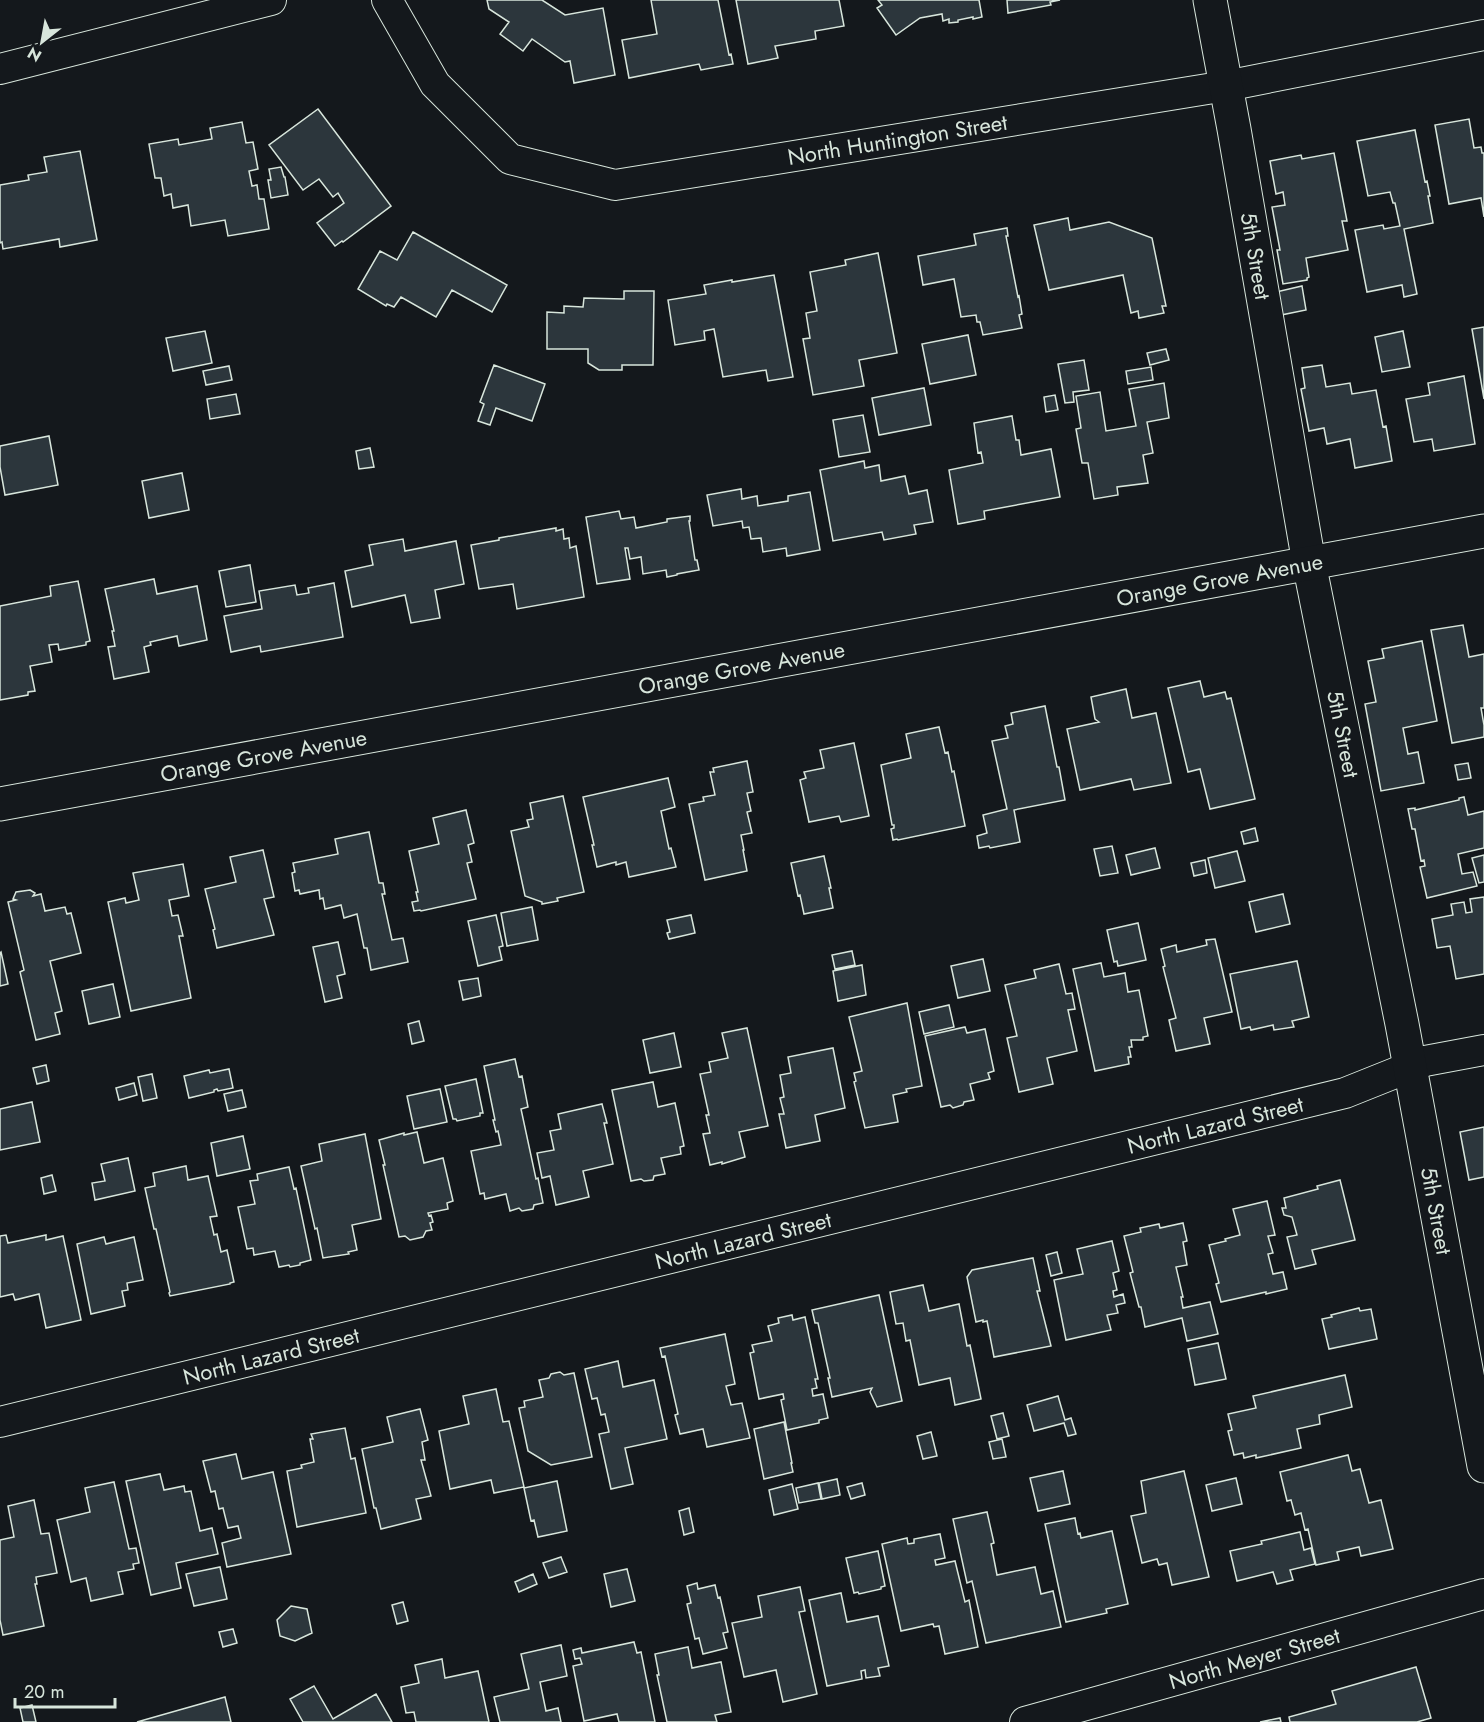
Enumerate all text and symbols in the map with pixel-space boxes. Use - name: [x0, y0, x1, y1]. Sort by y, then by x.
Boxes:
- north arrow: [12, 12, 72, 72]
- text: N: [23, 41, 46, 68]
- street label: North Huntington Street: [785, 106, 1010, 173]
- street label: 5th Street: [1233, 210, 1279, 303]
- street label: Orange Grove Avenue: [1114, 545, 1325, 614]
- street label: Orange Grove Avenue: [636, 633, 847, 702]
- street label: 5th Street: [1319, 687, 1368, 781]
- street label: Orange Grove Avenue: [158, 721, 369, 790]
- street label: North Lazard Street: [1124, 1088, 1307, 1162]
- street label: 5th Street: [1413, 1164, 1461, 1258]
- street label: North Lazard Street: [652, 1203, 835, 1277]
- street label: North Lazard Street: [180, 1319, 363, 1393]
- street label: North Meyer Street: [1165, 1619, 1344, 1697]
- scale bar: [15, 1671, 116, 1709]
- text: 20 m: [24, 1679, 64, 1705]

